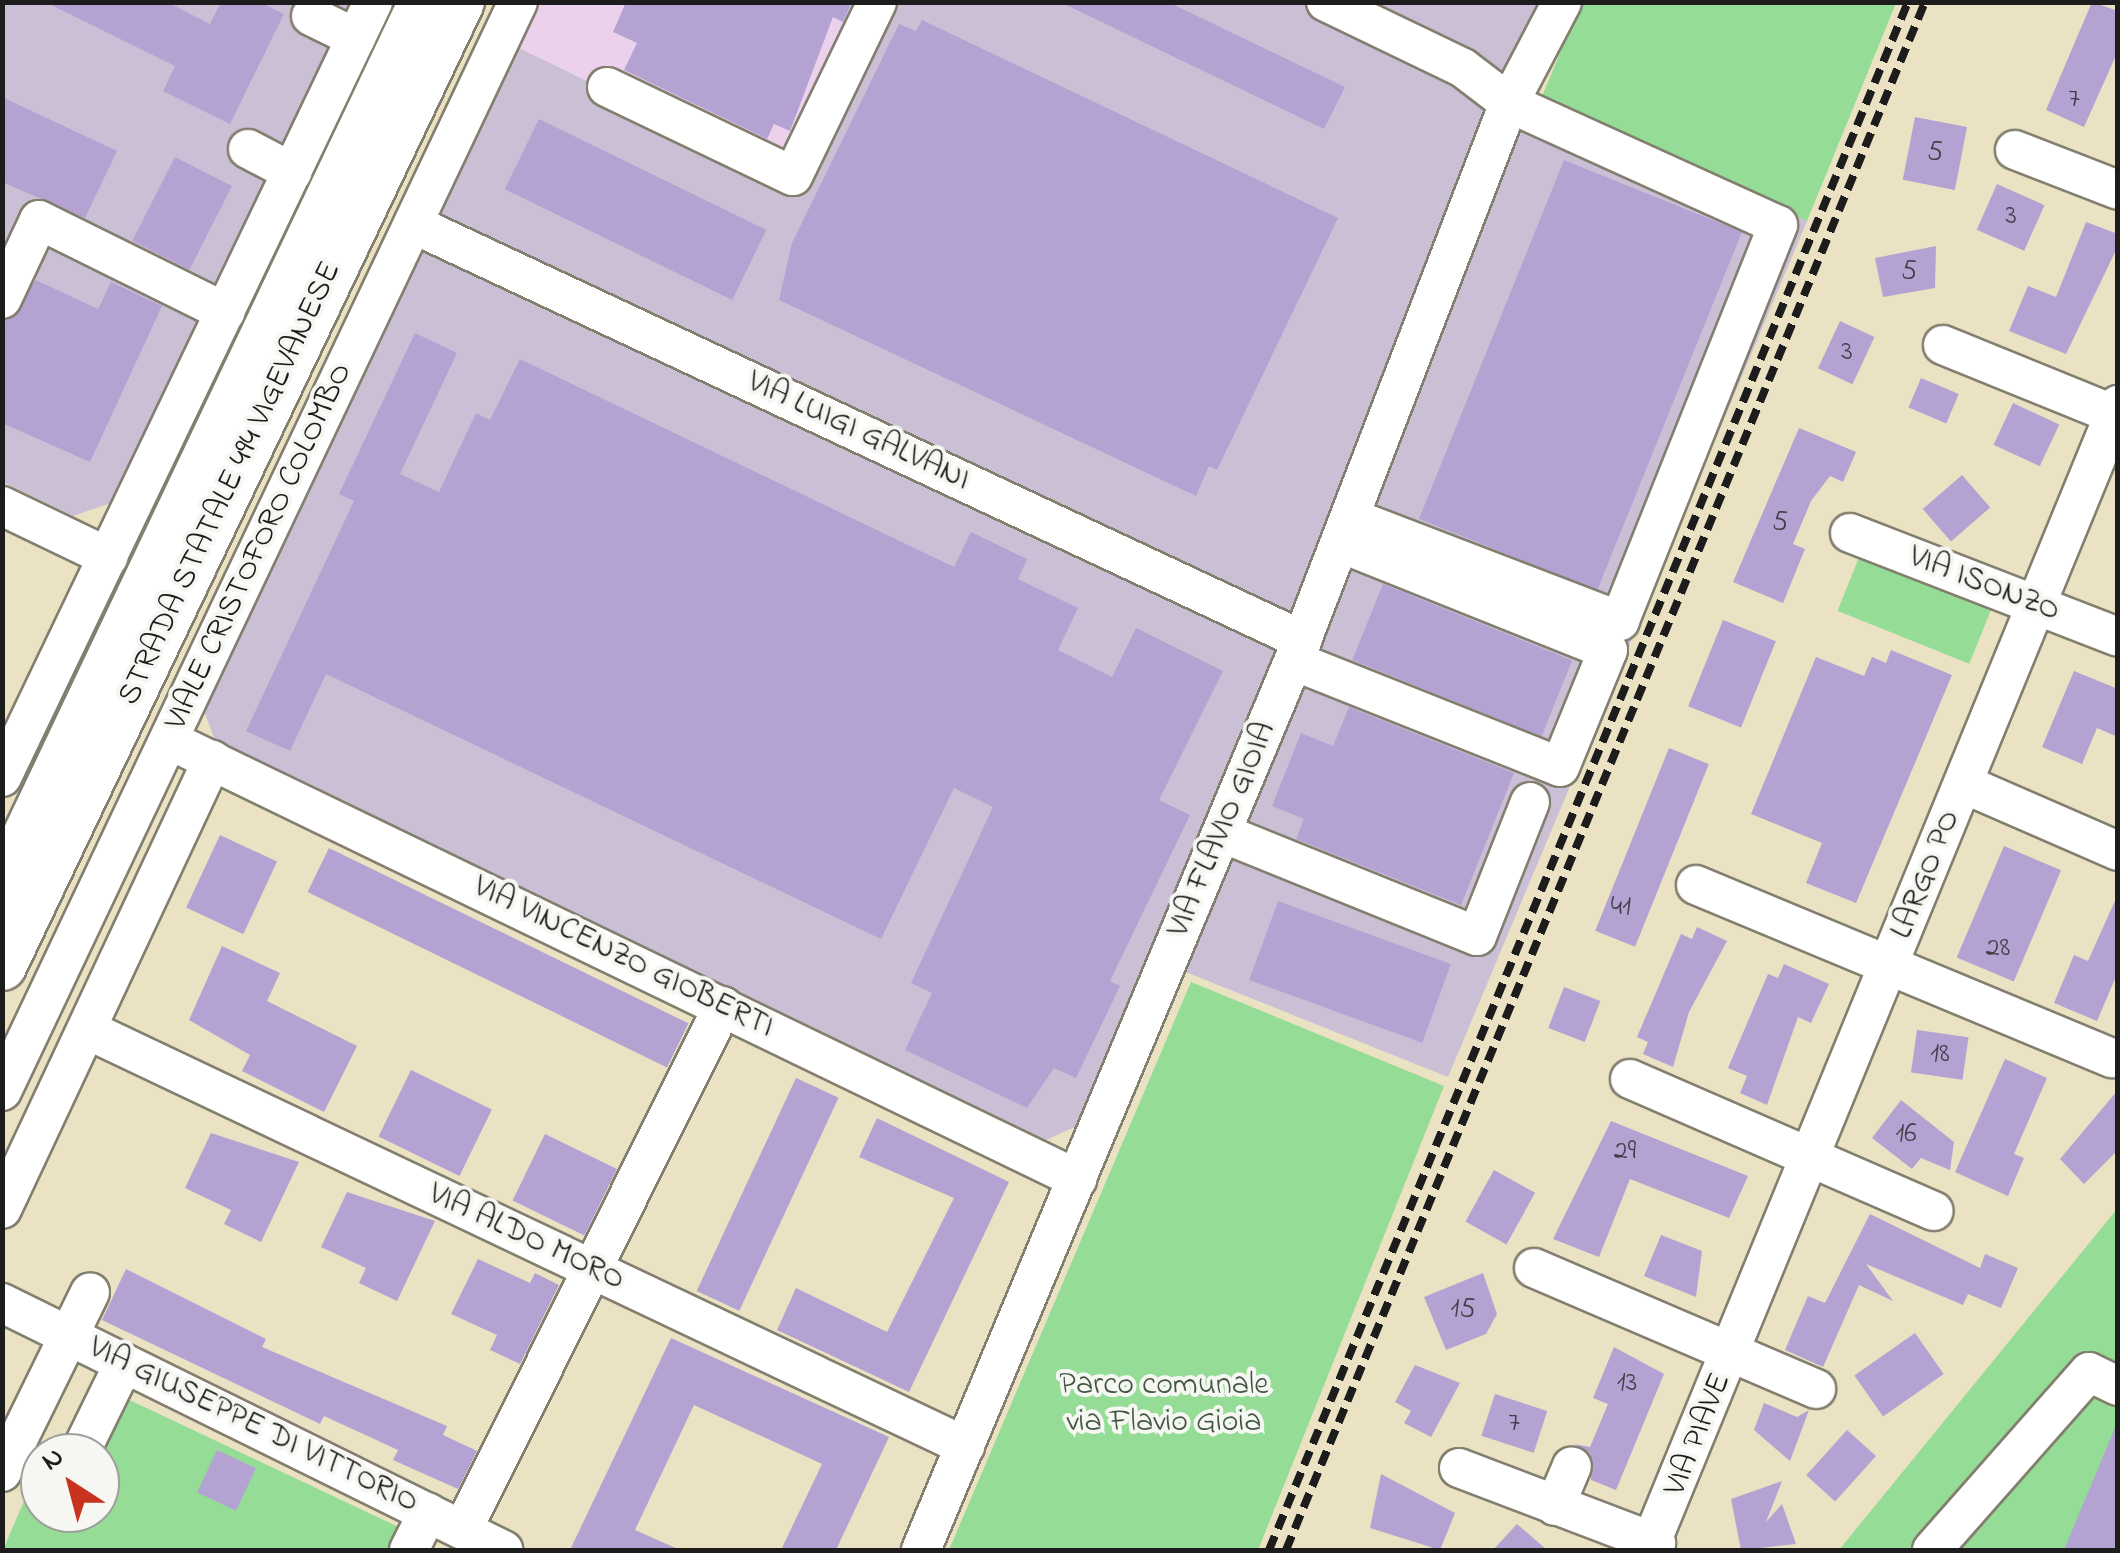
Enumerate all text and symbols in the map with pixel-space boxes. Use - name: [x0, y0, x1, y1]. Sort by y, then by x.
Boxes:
- house number: 7: [2068, 83, 2080, 117]
- house number: 5: [1927, 136, 1943, 170]
- house number: 3: [2005, 200, 2017, 234]
- house number: 5: [1901, 255, 1917, 289]
- street label: STRADA STATALE 494 VIGEVANESE: [111, 256, 351, 712]
- house number: 3: [1841, 336, 1853, 370]
- street label: VIALE CRISTOFORO COLOMBO: [158, 357, 362, 737]
- street label: VIA LUIGI GALVANI: [741, 364, 975, 500]
- house number: 5: [1772, 506, 1788, 540]
- street label: VIA ISONZO: [1903, 539, 2065, 631]
- street label: VIA FLAVIO GIOIA: [1160, 717, 1286, 943]
- street label: LARGO PO: [1884, 805, 1970, 945]
- street label: VIA VINCENZO GIOBERTI: [466, 868, 780, 1048]
- house number: 41: [1611, 891, 1631, 925]
- house number: 28: [1986, 932, 2010, 966]
- house number: 18: [1930, 1038, 1950, 1072]
- house number: 16: [1895, 1118, 1917, 1152]
- house number: 29: [1614, 1135, 1636, 1169]
- street label: VIA ALDO MORO: [422, 1176, 630, 1300]
- house number: 15: [1451, 1293, 1475, 1327]
- street label: VIA GIUSEPPE DI VITTORIO: [82, 1329, 424, 1523]
- house number: 13: [1617, 1367, 1637, 1401]
- park label: Parco comunale via Flavio Gioia: [1059, 1368, 1269, 1443]
- street label: VIA PIAVE: [1657, 1368, 1741, 1502]
- house number: 7: [1508, 1407, 1520, 1441]
- north arrow: [20, 1433, 120, 1533]
- text: N: [34, 1438, 73, 1482]

